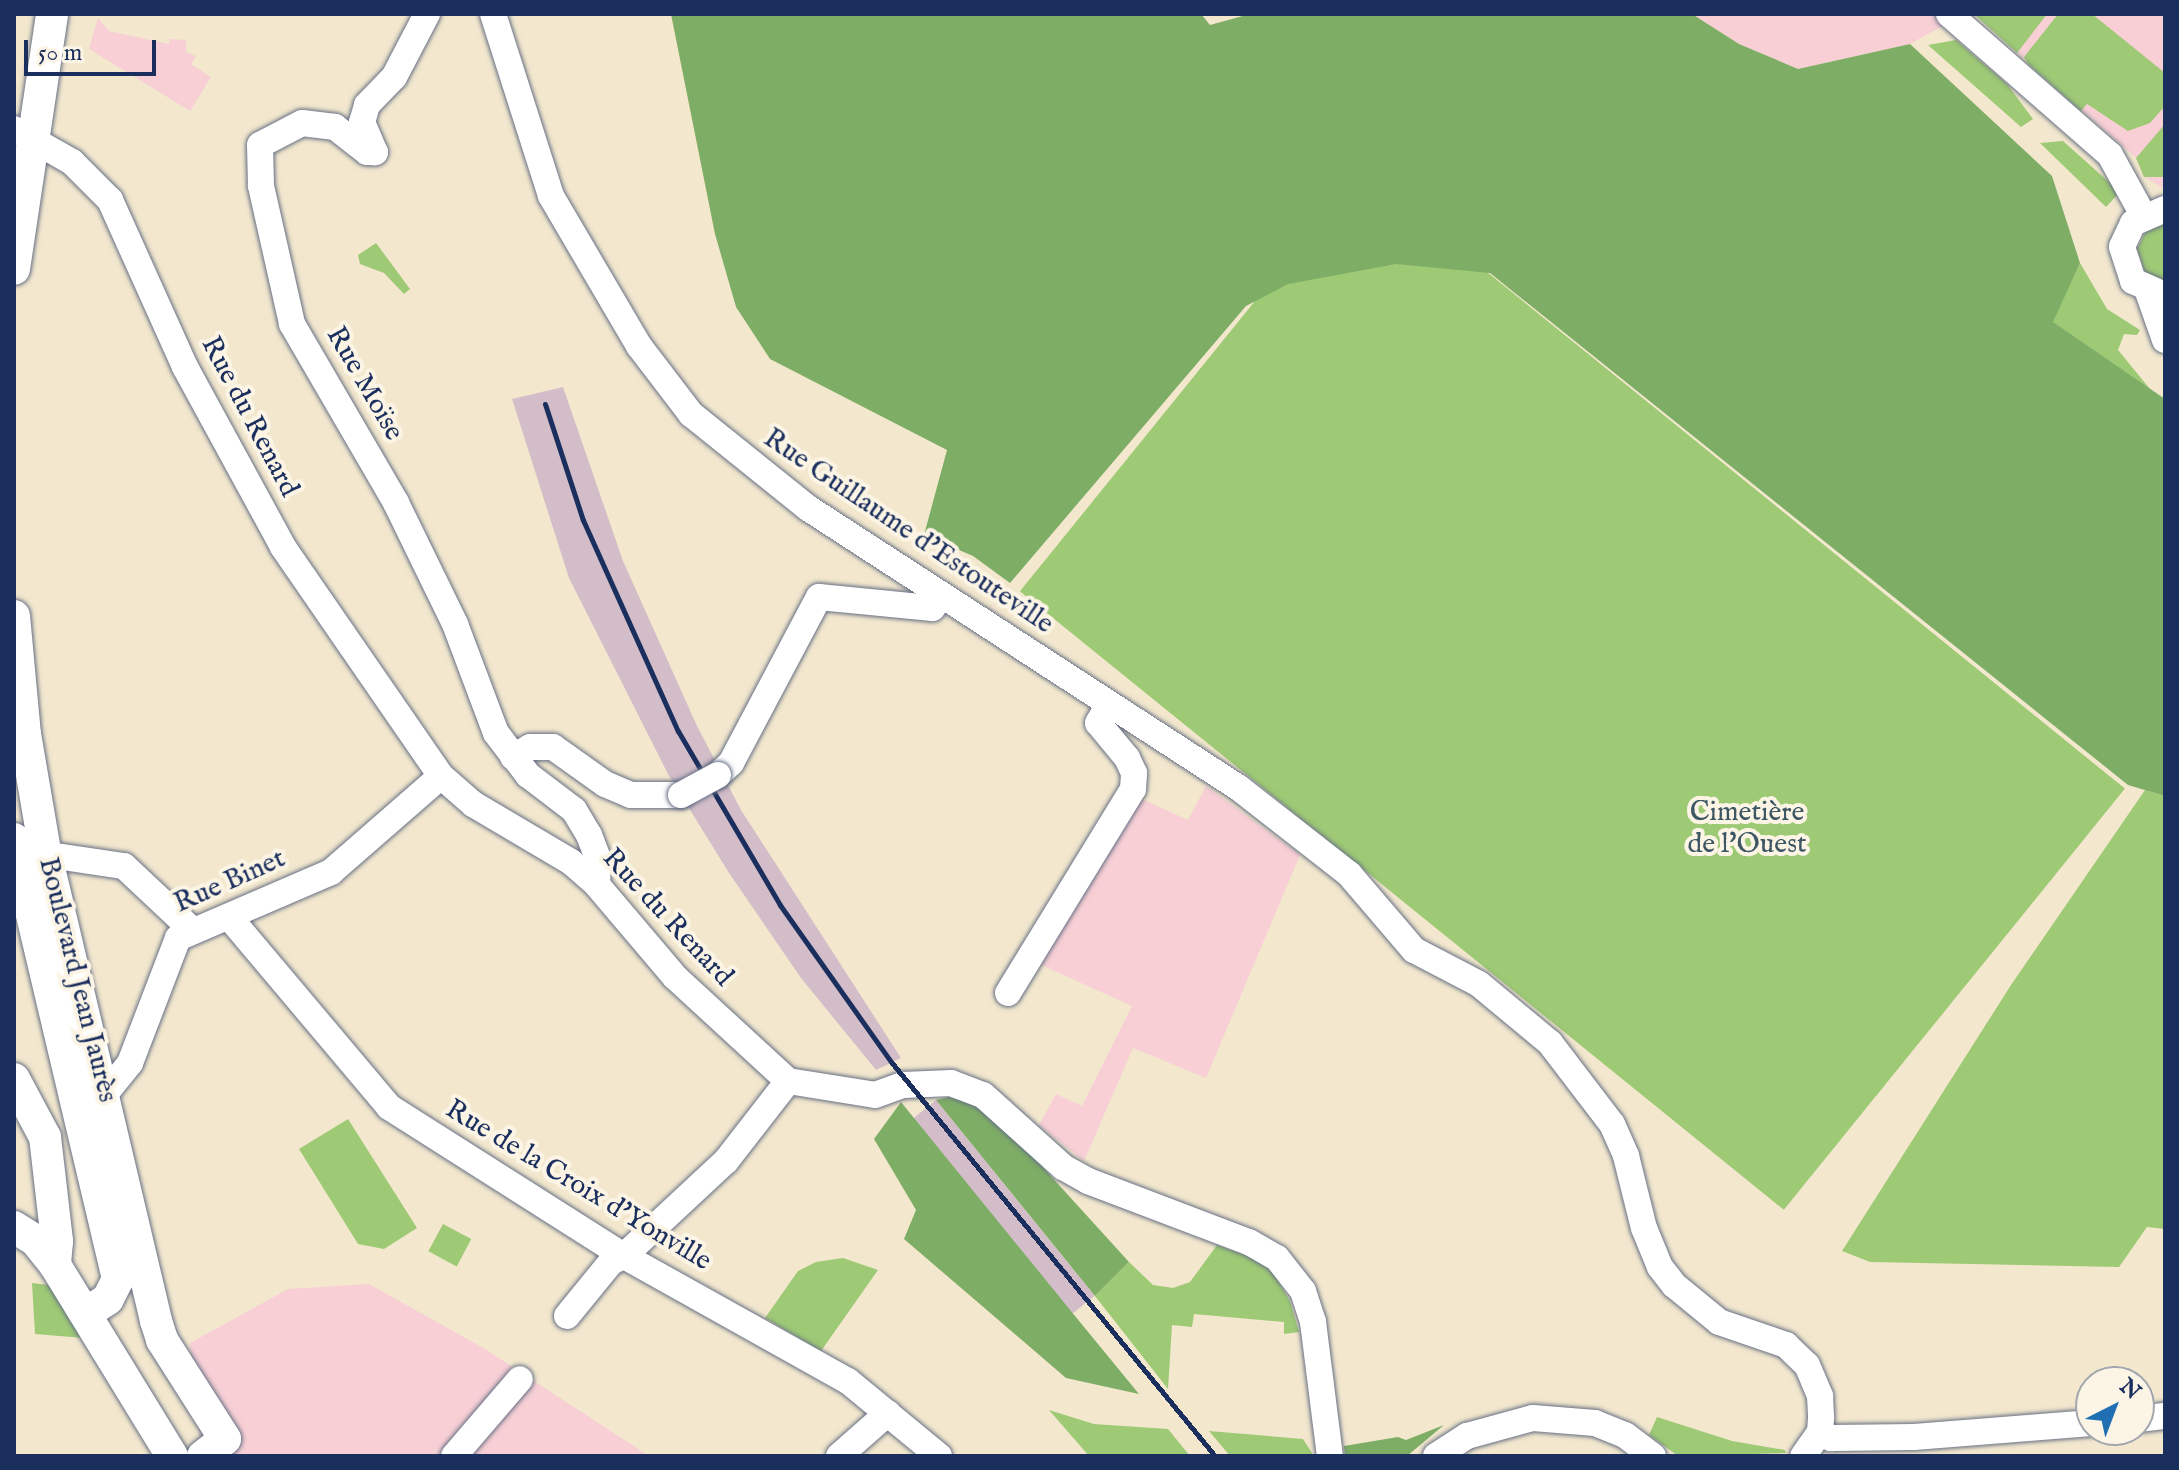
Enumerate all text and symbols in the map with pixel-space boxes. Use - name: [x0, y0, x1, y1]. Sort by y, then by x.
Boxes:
- scale bar: [28, 24, 160, 74]
- text: 50 m: [38, 38, 82, 69]
- street label: Rue Moïse: [318, 321, 410, 447]
- street label: Rue du Renard: [193, 331, 305, 503]
- street label: Rue Guillaume d'Estouteville: [757, 422, 1059, 642]
- park label: Cimetière de l'Ouest: [1687, 796, 1807, 862]
- street label: Rue du Renard: [595, 842, 739, 994]
- street label: Rue Binet: [169, 843, 291, 921]
- street label: Boulevard Jean Jaurès: [30, 854, 124, 1106]
- street label: Rue de la Croix d'Yonville: [439, 1093, 717, 1279]
- north arrow: [2075, 1366, 2155, 1446]
- text: N: [2113, 1373, 2146, 1406]

